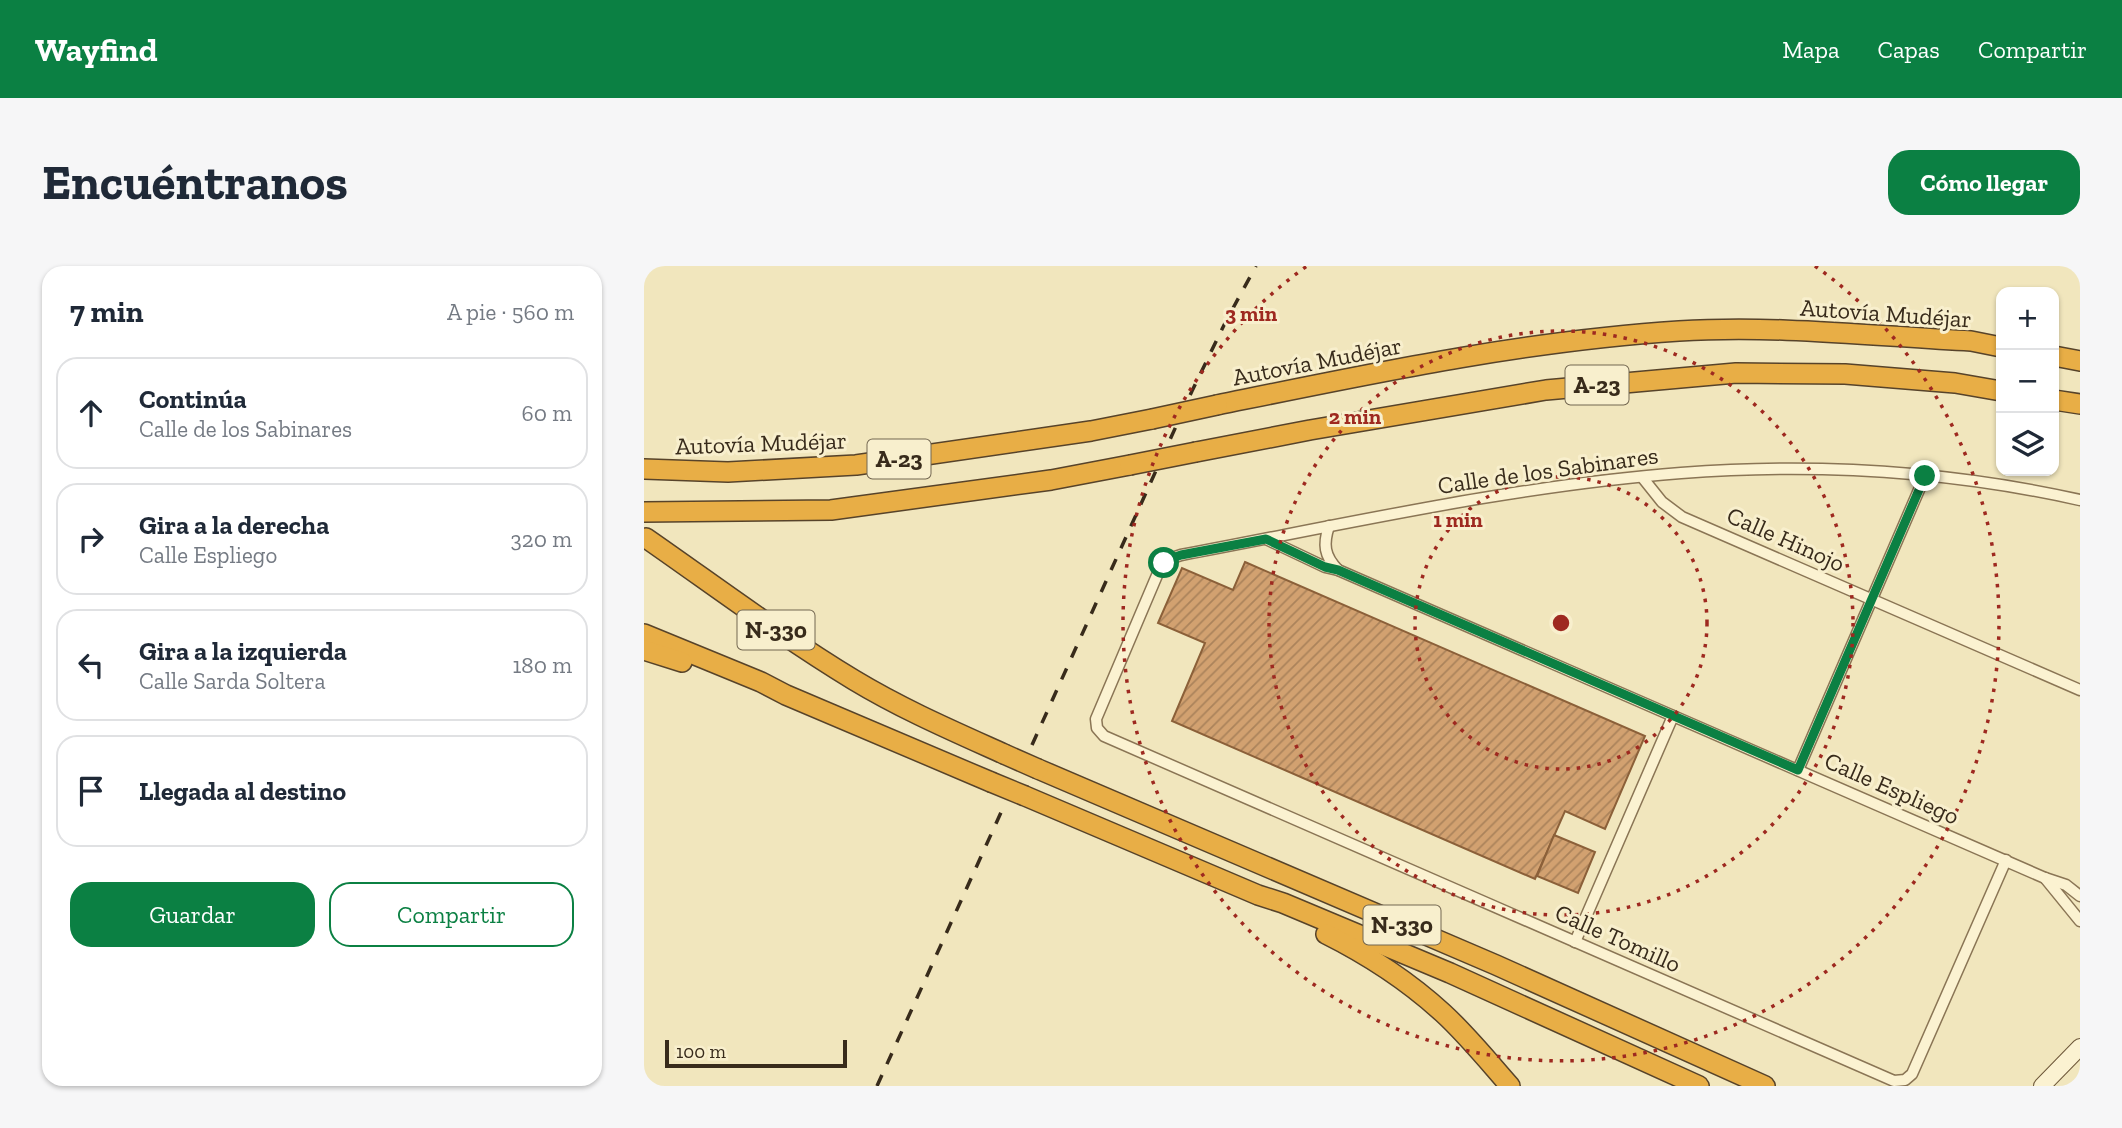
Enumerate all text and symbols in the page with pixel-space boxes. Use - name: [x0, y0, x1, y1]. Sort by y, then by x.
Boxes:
- text: Wayfind: [35, 30, 158, 69]
- text: Mapa: [1782, 35, 1839, 64]
- text: Capas: [1877, 35, 1940, 64]
- text: Compartir: [1978, 35, 2087, 64]
- button: Cómo llegar: [1888, 150, 2080, 215]
- text: Encuéntranos: [42, 153, 348, 212]
- map controls: [1996, 287, 2059, 476]
- button: +: [1996, 287, 2059, 350]
- street label: Autovía Mudéjar: [1799, 293, 1973, 333]
- text: 7 min: [70, 294, 144, 330]
- text: A pie · 560 m: [447, 298, 574, 326]
- text: 3 min: [1225, 301, 1278, 326]
- street label: Autovía Mudéjar: [1230, 330, 1404, 392]
- button: −: [1996, 350, 2059, 413]
- road number: A-23: [1566, 366, 1628, 404]
- text: Continúa: [139, 383, 247, 415]
- icon: ahead: [72, 394, 110, 432]
- text: 60 m: [521, 399, 572, 427]
- text: 2 min: [1329, 404, 1382, 429]
- button: layers: [1996, 413, 2059, 476]
- text: Calle de los Sabinares: [139, 415, 352, 443]
- street label: Autovía Mudéjar: [675, 426, 847, 460]
- road number: A-23: [868, 440, 930, 478]
- street label: Calle de los Sabinares: [1436, 440, 1660, 500]
- route end: [1909, 460, 1940, 491]
- street label: Calle Hinojo: [1723, 500, 1849, 578]
- text: 1 min: [1433, 507, 1483, 532]
- text: Gira a la derecha: [139, 509, 329, 541]
- icon: right: [72, 520, 110, 558]
- text: 320 m: [511, 525, 572, 553]
- text: Calle Espliego: [139, 541, 277, 569]
- route start: [1148, 547, 1179, 578]
- road number: N-330: [738, 610, 814, 650]
- centre of rings: [1549, 611, 1573, 635]
- text: Gira a la izquierda: [139, 635, 347, 667]
- icon: left: [72, 646, 110, 684]
- text: 180 m: [512, 651, 572, 679]
- text: Calle Sarda Soltera: [139, 667, 326, 695]
- street label: Calle Espliego: [1820, 745, 1964, 831]
- icon: arrive: [72, 772, 110, 810]
- text: Llegada al destino: [139, 775, 346, 807]
- button: Guardar: [70, 882, 315, 947]
- button: Compartir: [329, 882, 574, 947]
- street label: Calle Tomillo: [1551, 897, 1685, 979]
- road number: N-330: [1364, 905, 1440, 944]
- scale bar: [665, 1037, 847, 1069]
- text: 100 m: [676, 1040, 726, 1063]

